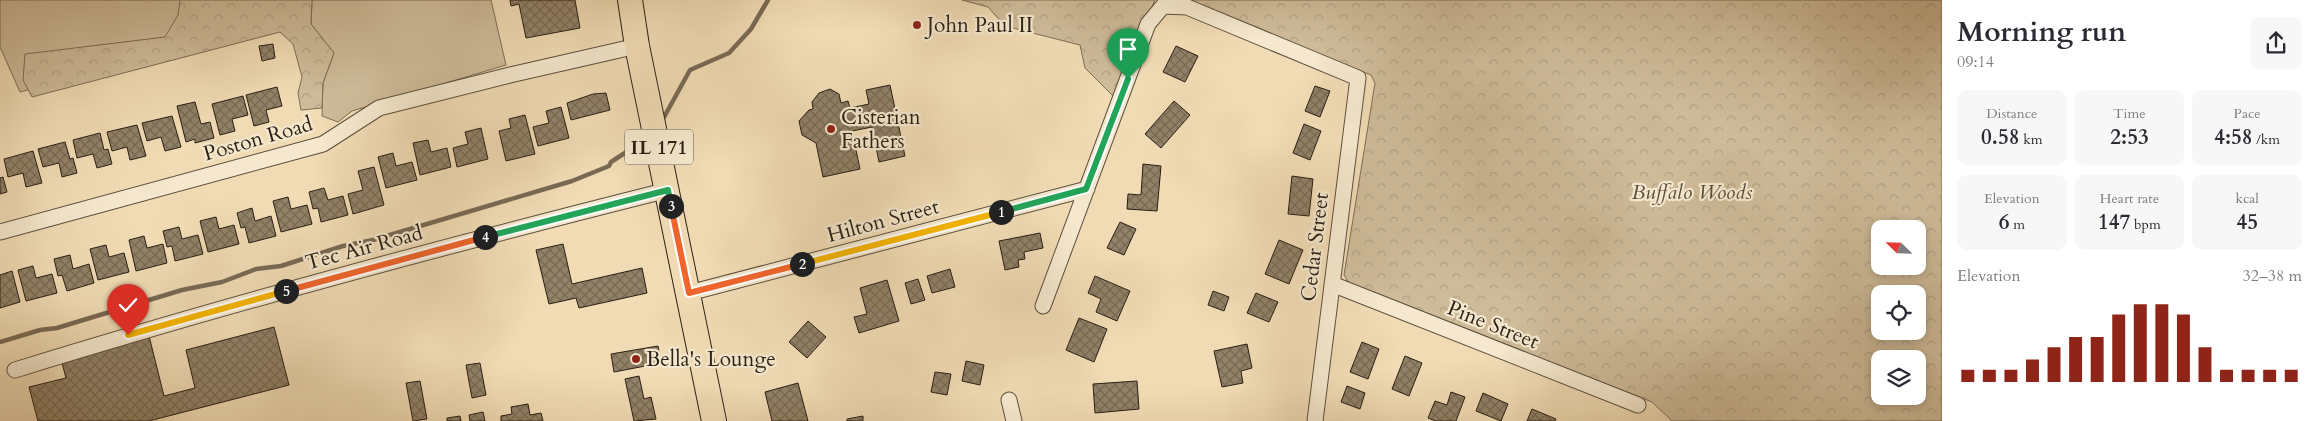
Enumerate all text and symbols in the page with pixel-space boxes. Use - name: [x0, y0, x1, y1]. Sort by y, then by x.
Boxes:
- place label: John Paul II: [924, 11, 1033, 40]
- text: Morning run: [1957, 13, 2126, 51]
- button: share: [2250, 17, 2302, 69]
- marker: John Paul II: [911, 19, 923, 31]
- pin: [1107, 28, 1149, 79]
- icon: arrive: [1114, 35, 1142, 63]
- text: 09:14: [1957, 51, 1994, 73]
- place label: Cisterian Fathers: [841, 103, 921, 156]
- text: Distance: [1986, 104, 2037, 123]
- text: Time: [2113, 104, 2146, 123]
- text: Pace: [2234, 104, 2261, 123]
- street label: Poston Road: [200, 110, 316, 168]
- marker: Cisterian Fathers: [825, 123, 837, 135]
- text: 0.58: [1981, 123, 2019, 152]
- text: 2:53: [2110, 123, 2149, 152]
- text: 4:58: [2214, 123, 2253, 152]
- road number: IL 171: [625, 130, 693, 164]
- text: km: [2019, 130, 2043, 149]
- text: /km: [2253, 130, 2280, 149]
- park label: Buffalo Woods: [1632, 178, 1752, 207]
- text: Elevation: [1984, 189, 2040, 208]
- text: Heart rate: [2100, 189, 2159, 208]
- text: kcal: [2235, 189, 2259, 208]
- street label: Cedar Street: [1294, 190, 1336, 303]
- street label: Hilton Street: [824, 192, 943, 250]
- pin: 3: [658, 194, 684, 218]
- text: 3: [668, 197, 675, 216]
- pin: 1: [988, 200, 1014, 224]
- text: 1: [998, 203, 1005, 222]
- text: 6: [1999, 208, 2009, 237]
- text: 147: [2098, 208, 2130, 237]
- text: 45: [2236, 208, 2258, 237]
- text: m: [2009, 215, 2025, 234]
- text: bpm: [2130, 215, 2161, 234]
- street label: Tec Air Road: [302, 218, 426, 278]
- north arrow: [1871, 220, 1926, 275]
- map controls: [1871, 220, 1926, 405]
- pin: 4: [472, 224, 498, 250]
- text: 4: [482, 228, 489, 247]
- pin: 2: [790, 252, 814, 276]
- text: 2: [799, 255, 806, 274]
- text: Elevation: [1957, 265, 2021, 287]
- text: 32–38 m: [2243, 265, 2302, 287]
- pin: 5: [274, 278, 298, 304]
- text: 5: [283, 282, 290, 301]
- pin: [107, 284, 149, 335]
- button: locate: [1871, 285, 1926, 340]
- icon: check: [114, 291, 142, 319]
- street label: Pine Street: [1443, 294, 1543, 357]
- place label: Bella's Lounge: [646, 345, 776, 374]
- button: layers: [1871, 350, 1926, 405]
- marker: Bella's Lounge: [630, 353, 642, 365]

